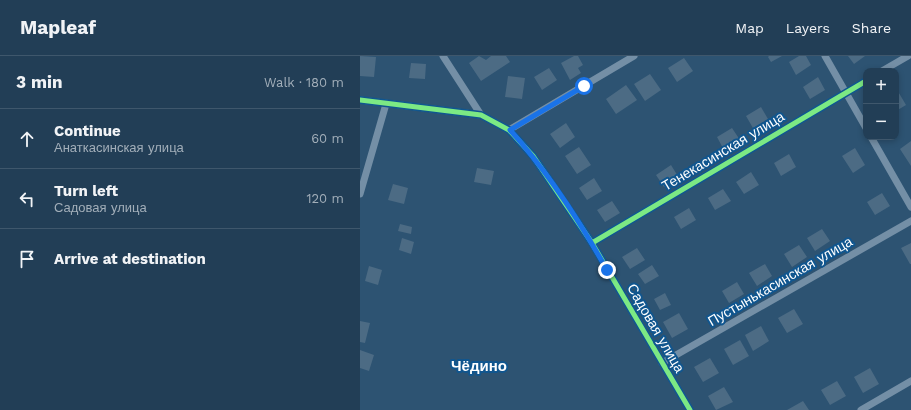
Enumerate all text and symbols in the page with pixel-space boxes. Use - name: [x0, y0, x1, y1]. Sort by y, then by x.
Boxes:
- text: Mapleaf: [20, 16, 96, 39]
- text: Map: [735, 20, 764, 36]
- text: Layers: [786, 20, 830, 36]
- text: Share: [852, 20, 891, 36]
- map controls: [863, 68, 899, 140]
- button: +: [863, 68, 899, 104]
- text: 3 min: [16, 72, 62, 92]
- text: Walk · 180 m: [264, 75, 344, 90]
- route start: [575, 77, 593, 95]
- button: −: [863, 104, 899, 140]
- street label: Тенекасинская улица: [659, 108, 787, 194]
- text: Continue: [54, 122, 121, 140]
- icon: ahead: [16, 128, 38, 150]
- text: 60 m: [311, 131, 344, 146]
- text: Анаткасинская улица: [54, 140, 184, 155]
- text: Turn left: [54, 182, 118, 200]
- icon: left: [16, 188, 38, 210]
- text: 120 m: [306, 191, 344, 206]
- text: Садовая улица: [54, 200, 147, 215]
- street label: Пустынькасинская улица: [705, 233, 855, 329]
- icon: arrive: [16, 248, 38, 270]
- text: Arrive at destination: [54, 250, 206, 268]
- route end: [598, 261, 616, 279]
- street label: Садовая улица: [624, 281, 688, 375]
- district label: Чёдино: [451, 357, 507, 375]

